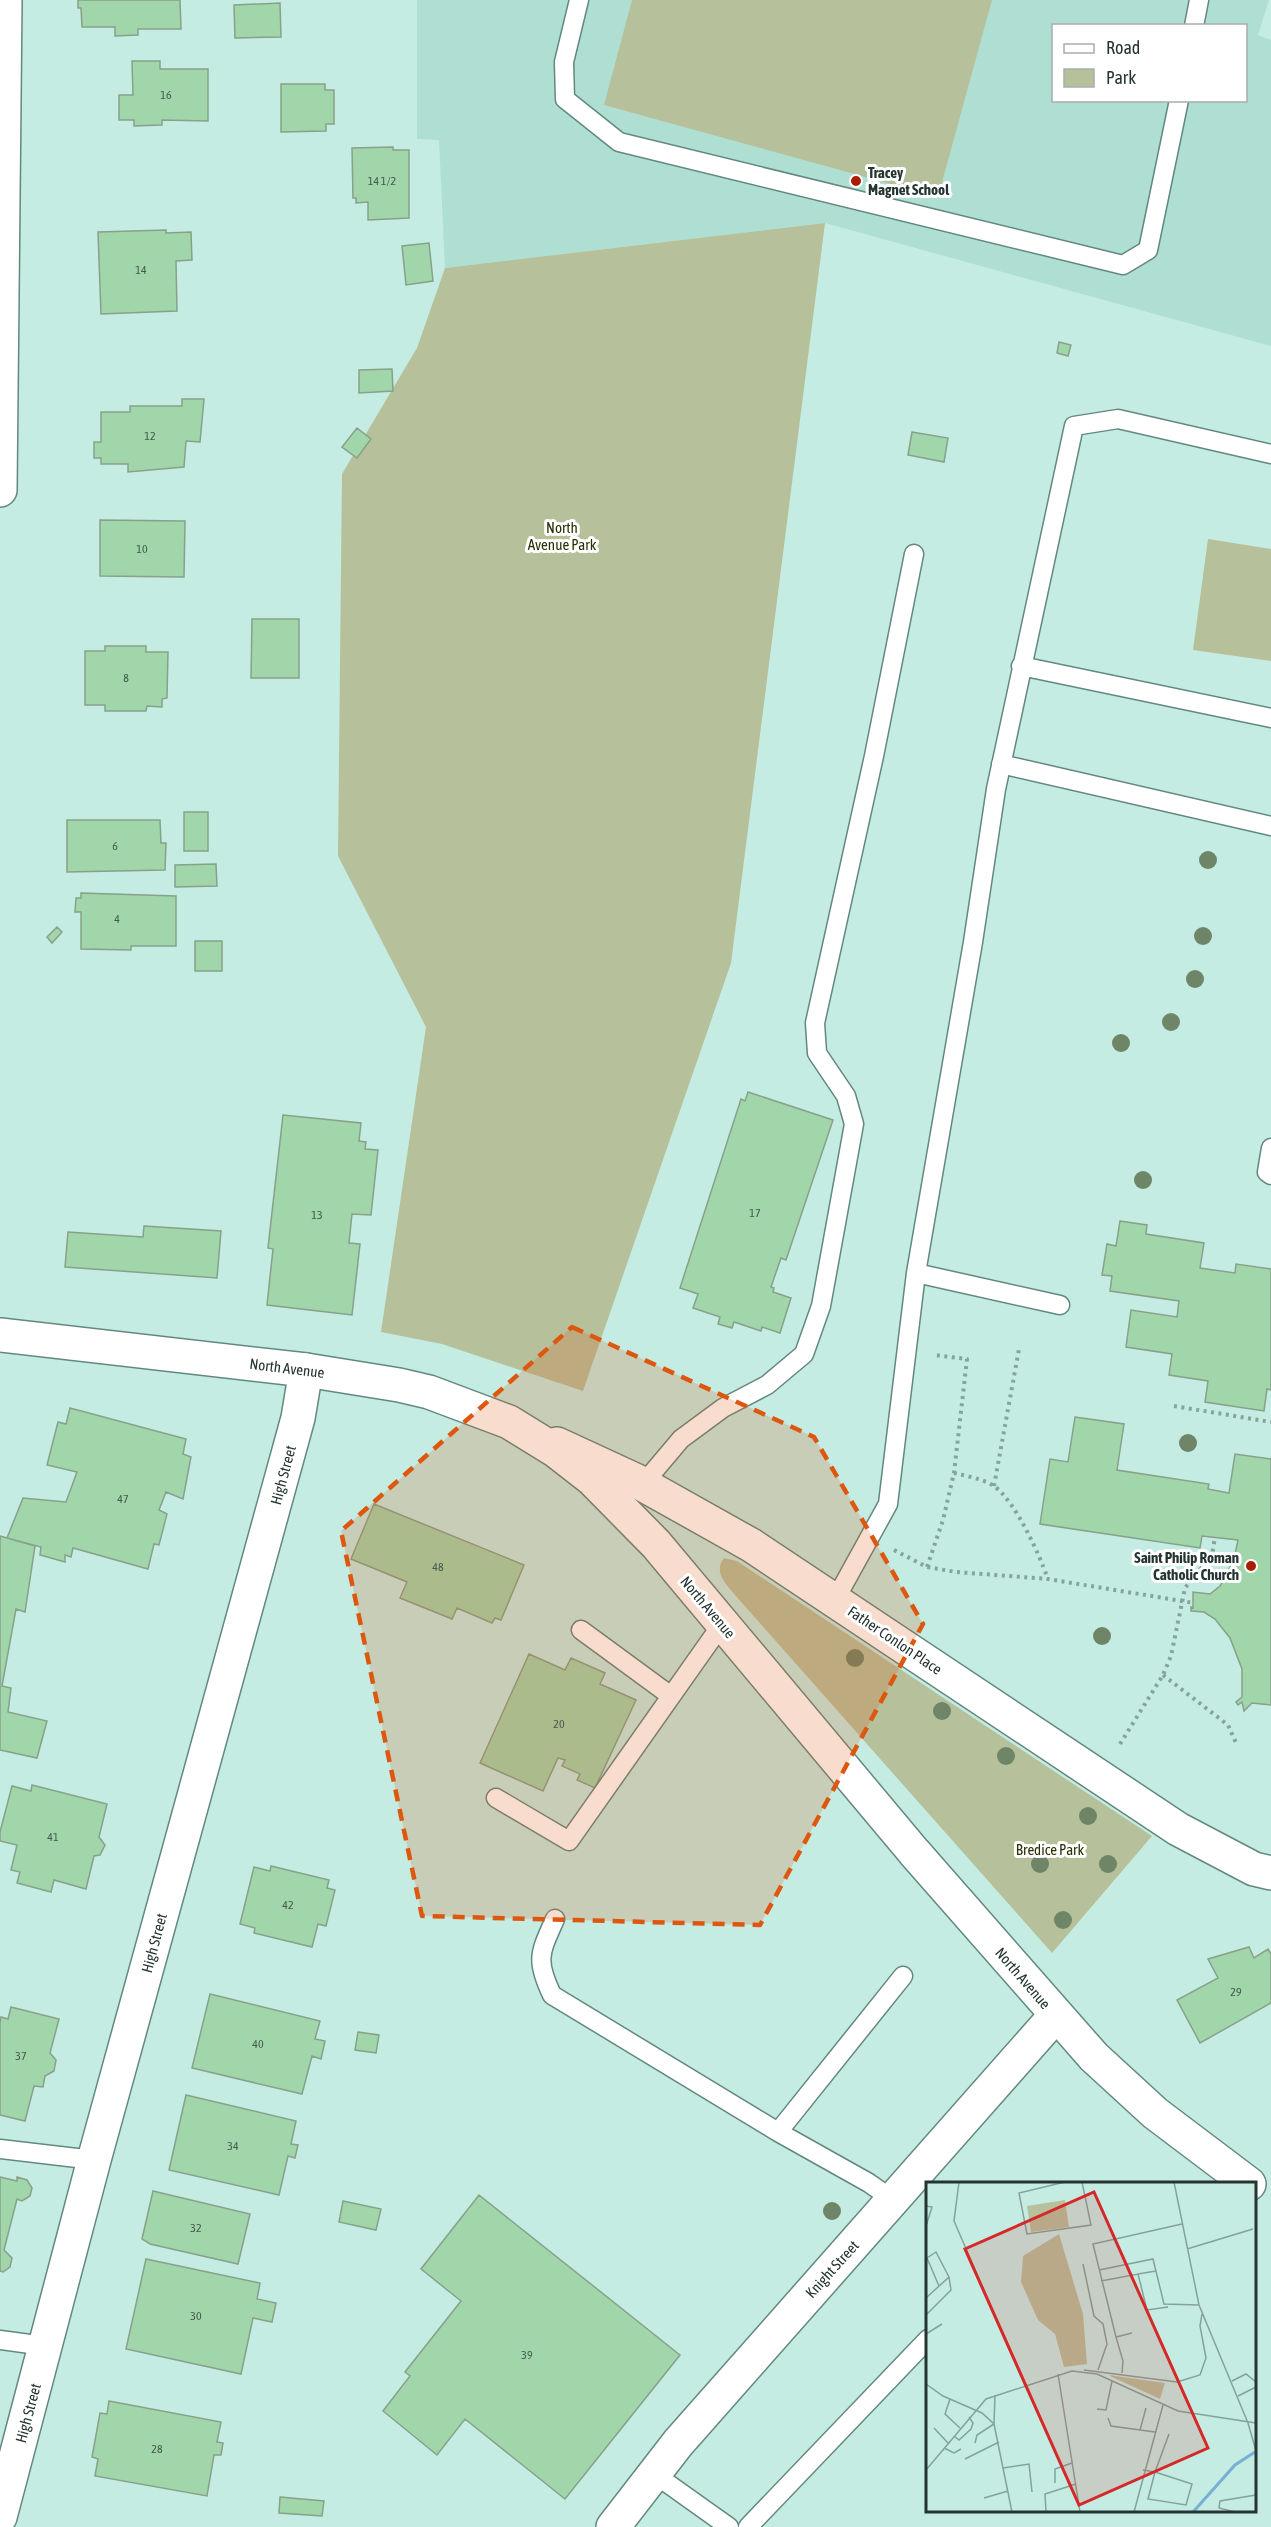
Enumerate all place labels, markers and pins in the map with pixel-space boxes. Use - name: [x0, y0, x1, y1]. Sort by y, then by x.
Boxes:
- place label: Tracey Magnet School: [868, 164, 950, 198]
- marker: Tracey Magnet School: [849, 174, 863, 188]
- place label: Saint Philip Roman Catholic Church: [1134, 1549, 1239, 1583]
- marker: Saint Philip Roman Catholic Church: [1244, 1559, 1258, 1573]

